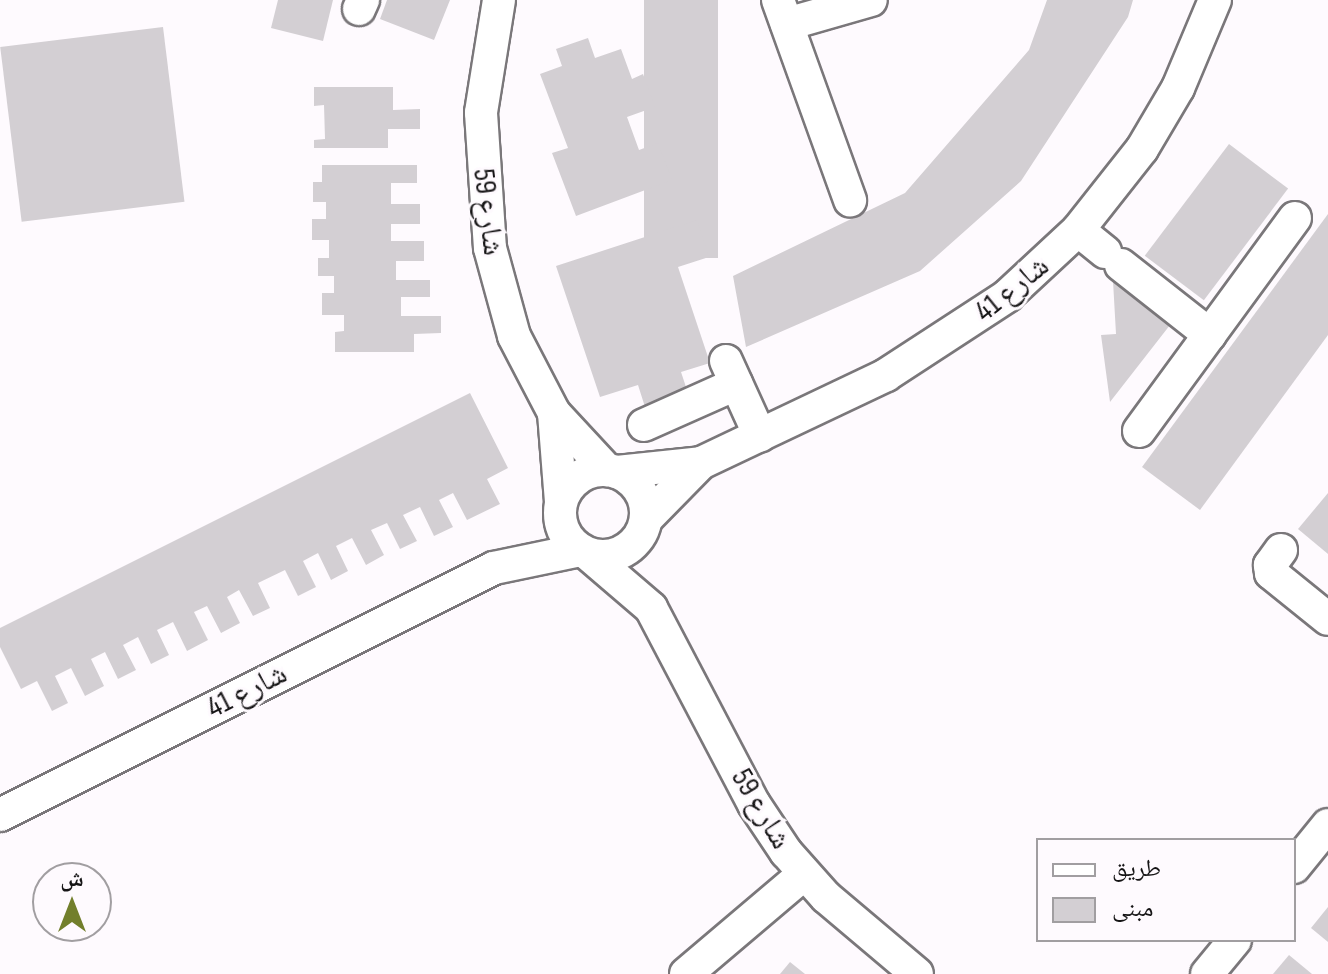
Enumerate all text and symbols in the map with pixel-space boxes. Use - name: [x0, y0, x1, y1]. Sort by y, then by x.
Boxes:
- street label: شارع 59: [465, 167, 511, 257]
- street label: شارع 41: [968, 248, 1056, 330]
- street label: شارع 41: [201, 656, 293, 726]
- street label: شارع 59: [723, 762, 799, 856]
- legend: [1036, 838, 1296, 942]
- text: طريق: [1112, 854, 1161, 883]
- north arrow: [32, 862, 112, 942]
- text: ش: [60, 866, 84, 893]
- text: مبنى: [1112, 894, 1153, 923]

